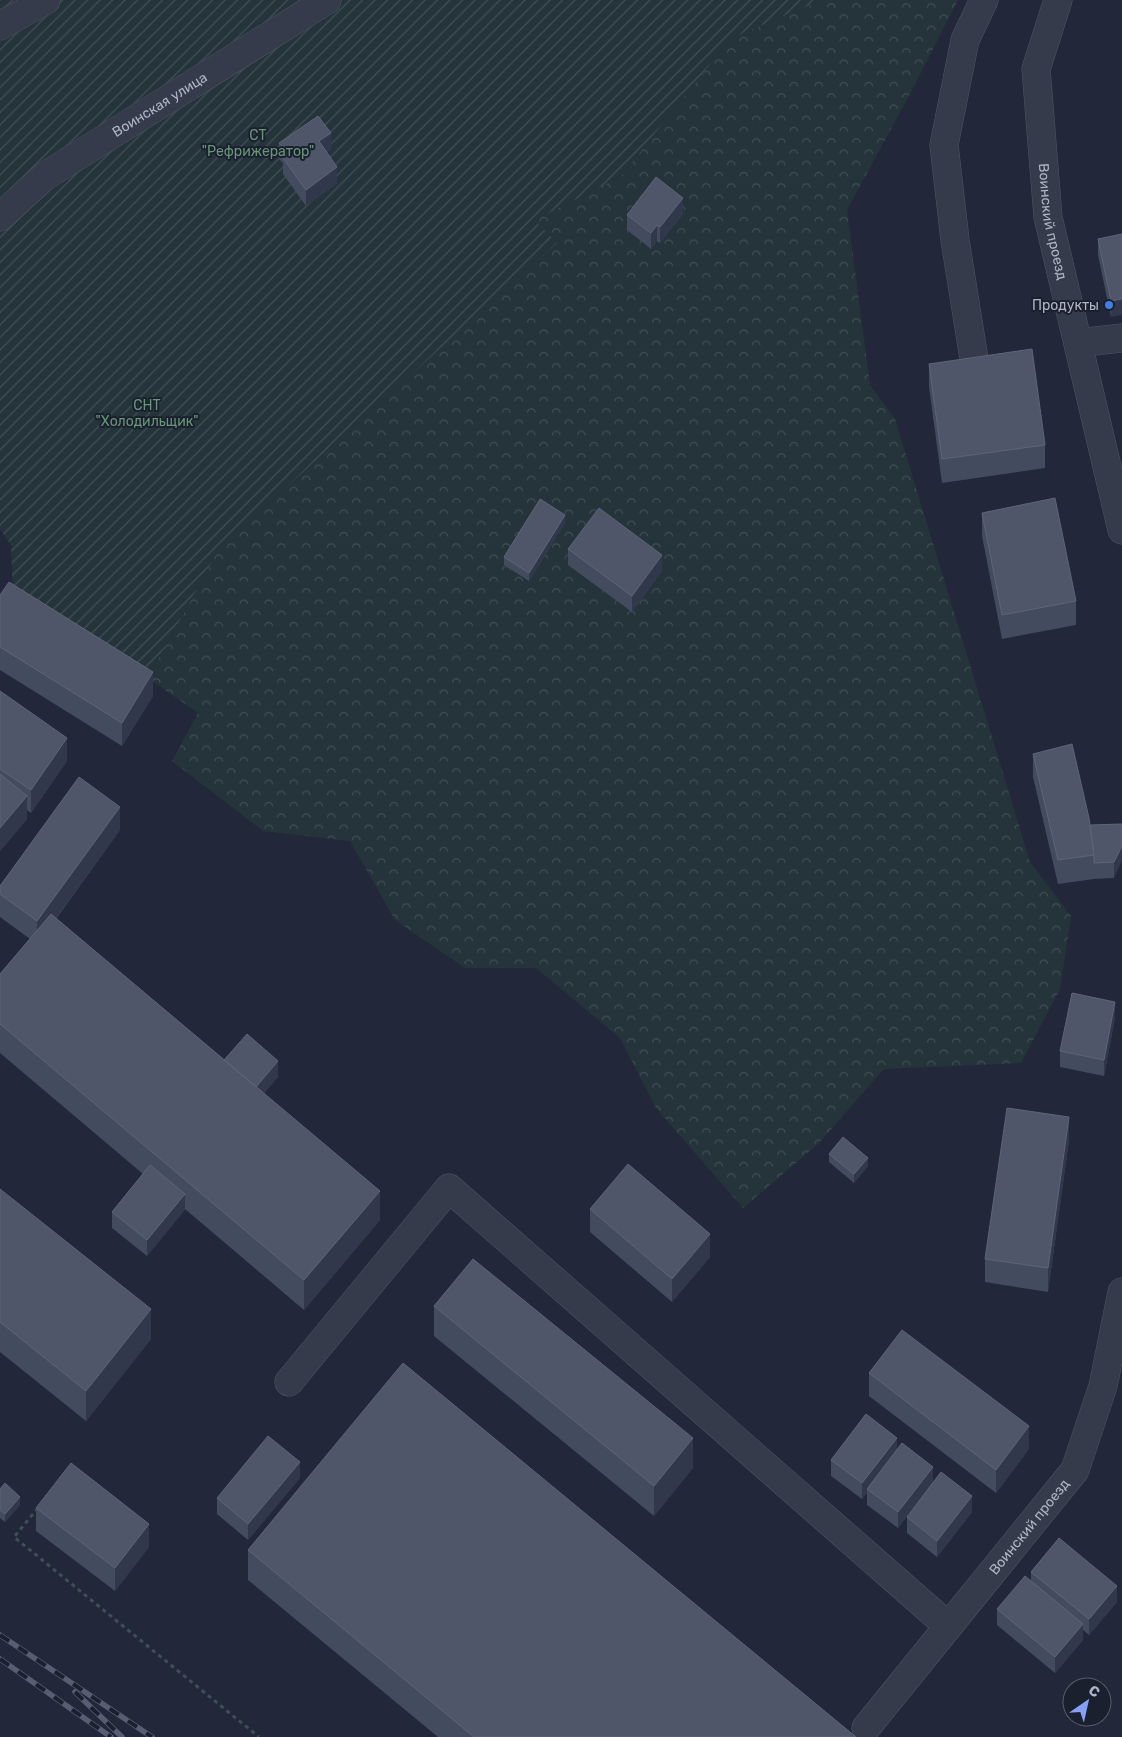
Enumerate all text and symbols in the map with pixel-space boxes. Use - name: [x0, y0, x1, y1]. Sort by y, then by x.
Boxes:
- street label: Воинская улица: [109, 69, 211, 141]
- park label: СТ "Рефрижератор": [202, 127, 314, 160]
- street label: Воинский проезд: [1035, 162, 1071, 282]
- place label: Продукты: [1032, 297, 1099, 314]
- marker: Продукты: [1103, 299, 1115, 311]
- park label: СНТ "Холодильщик": [96, 397, 198, 430]
- street label: Воинский проезд: [986, 1476, 1073, 1578]
- north arrow: [1062, 1677, 1112, 1727]
- text: С: [1085, 1682, 1103, 1702]

